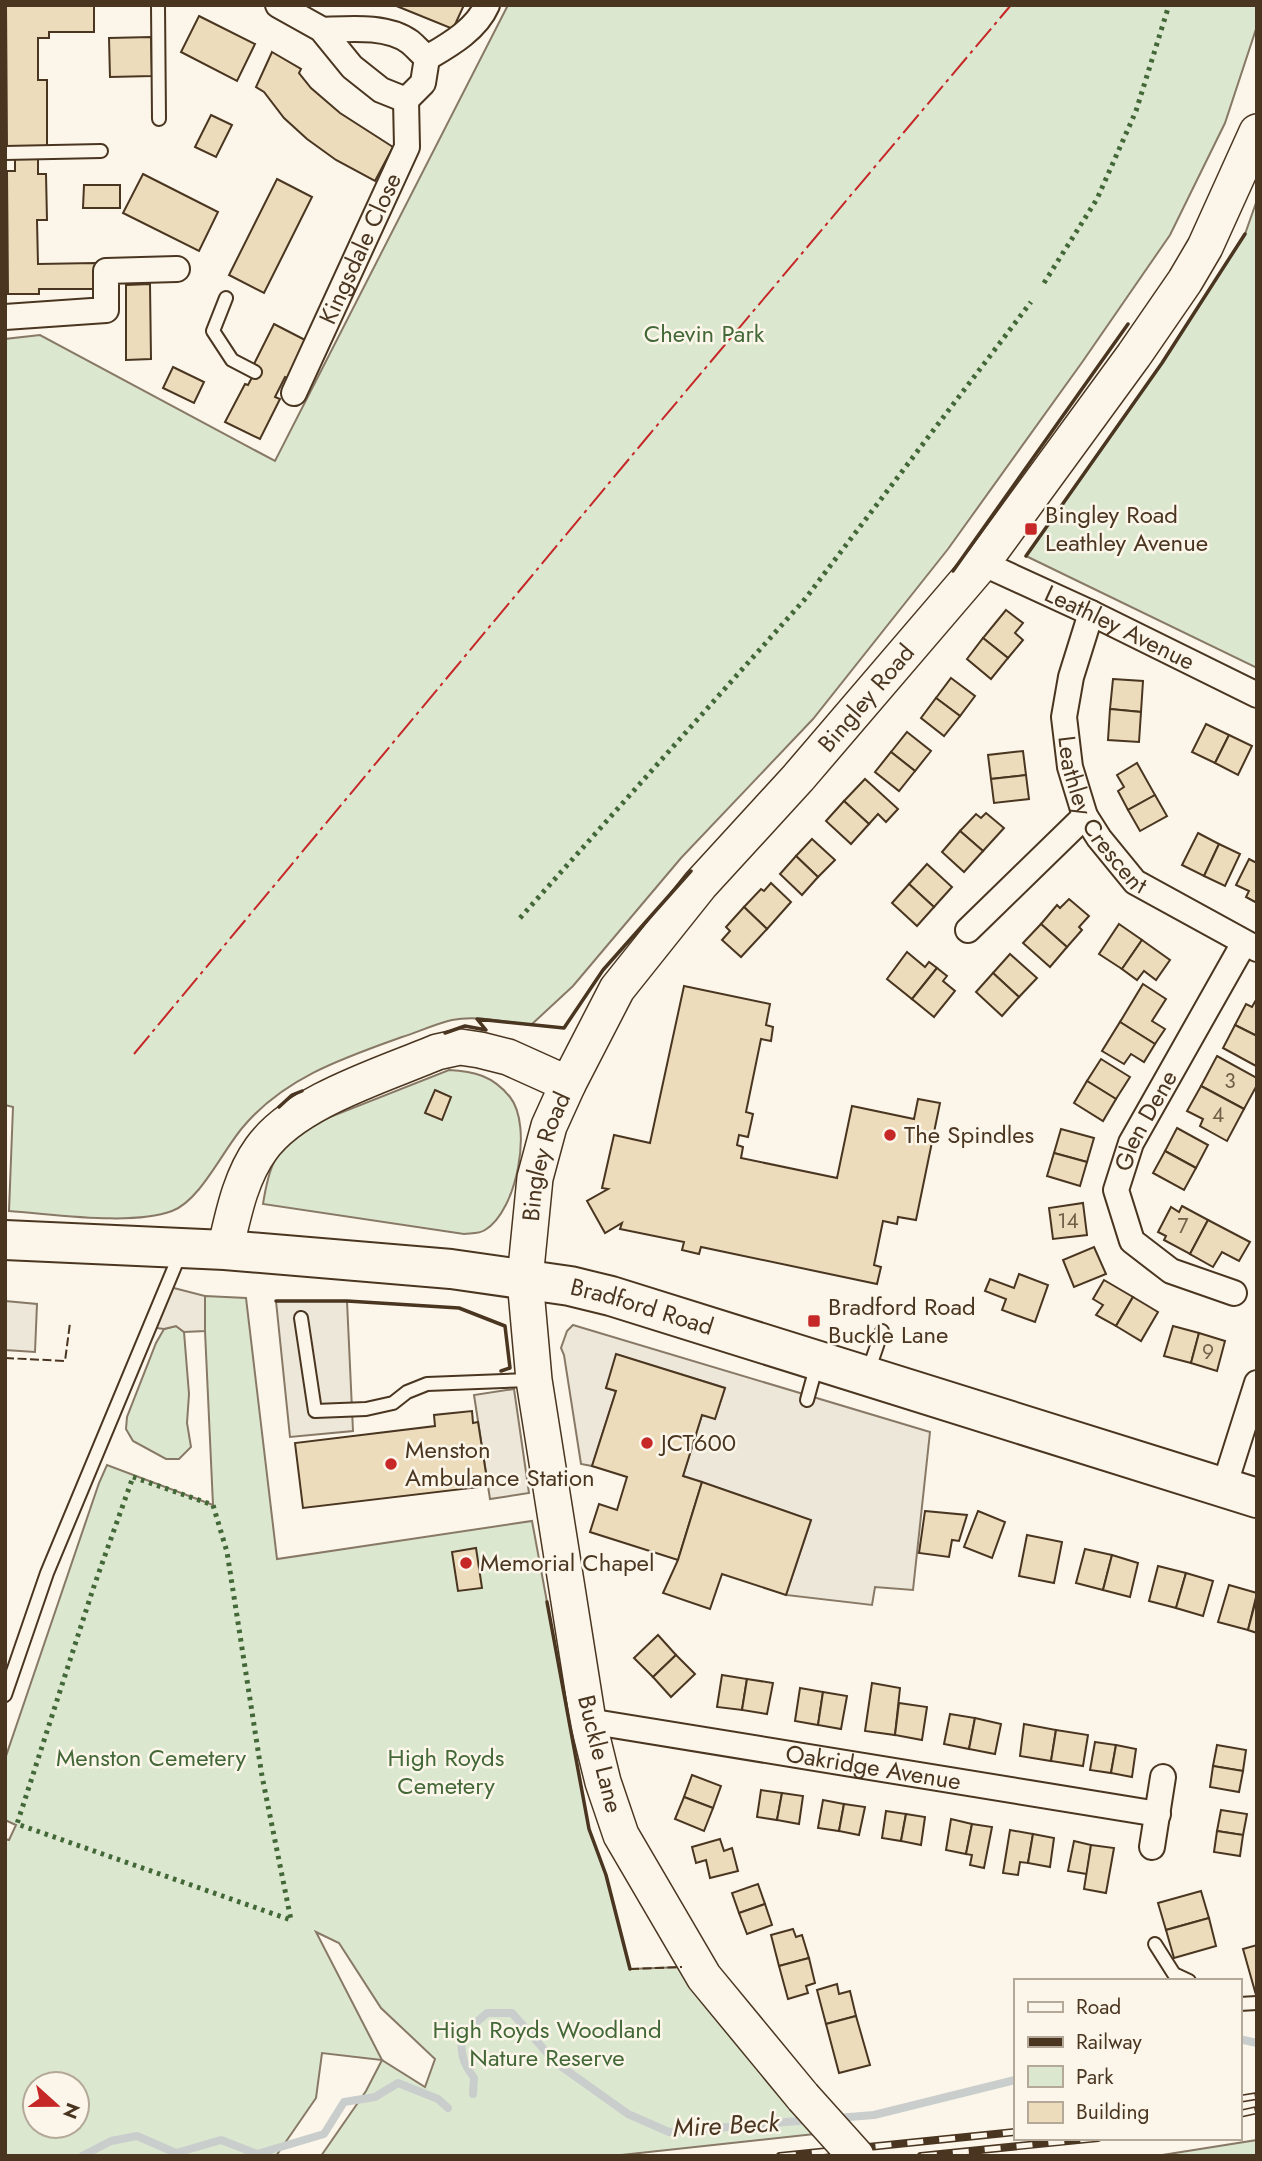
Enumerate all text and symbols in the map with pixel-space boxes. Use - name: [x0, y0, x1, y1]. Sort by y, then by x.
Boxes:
- street label: Kingsdale Close: [310, 167, 410, 330]
- park label: Chevin Park: [644, 316, 765, 351]
- place label: Bingley Road Leathley Avenue: [1045, 497, 1208, 560]
- marker: Bingley Road Leathley Avenue: [1023, 521, 1039, 537]
- street label: Leathley Avenue: [1039, 576, 1201, 679]
- street label: Bingley Road: [809, 636, 922, 760]
- street label: Leathley Crescent: [1049, 734, 1154, 902]
- street label: Glen Dene: [1105, 1063, 1186, 1176]
- house number: 3: [1224, 1066, 1236, 1096]
- street label: Bingley Road: [513, 1086, 579, 1223]
- house number: 4: [1212, 1100, 1224, 1130]
- place label: The Spindles: [904, 1117, 1034, 1152]
- marker: The Spindles: [882, 1127, 898, 1143]
- house number: 14: [1057, 1206, 1079, 1236]
- house number: 7: [1177, 1211, 1189, 1241]
- street label: Bradford Road: [567, 1269, 718, 1344]
- place label: Bradford Road Buckle Lane: [828, 1289, 976, 1352]
- marker: Bradford Road Buckle Lane: [806, 1313, 822, 1329]
- house number: 9: [1202, 1337, 1214, 1367]
- place label: JCT600: [658, 1425, 736, 1460]
- place label: Menston Ambulance Station: [405, 1432, 595, 1495]
- marker: JCT600: [639, 1435, 655, 1451]
- marker: Menston Ambulance Station: [383, 1456, 399, 1472]
- place label: Memorial Chapel: [480, 1545, 655, 1580]
- marker: Memorial Chapel: [458, 1555, 474, 1571]
- street label: Buckle Lane: [569, 1691, 632, 1817]
- street label: Oakridge Avenue: [783, 1735, 964, 1799]
- park label: Menston Cemetery: [56, 1740, 247, 1775]
- park label: High Royds Cemetery: [388, 1740, 504, 1803]
- legend: [1014, 1979, 1241, 2140]
- text: Road: [1076, 1992, 1121, 2022]
- park label: High Royds Woodland Nature Reserve: [432, 2012, 662, 2075]
- text: Railway: [1076, 2027, 1142, 2057]
- text: Park: [1076, 2062, 1114, 2092]
- north arrow: [21, 2070, 91, 2140]
- text: Building: [1076, 2097, 1149, 2127]
- text: N: [56, 2099, 87, 2123]
- water label: Mire Beck: [672, 2103, 782, 2147]

